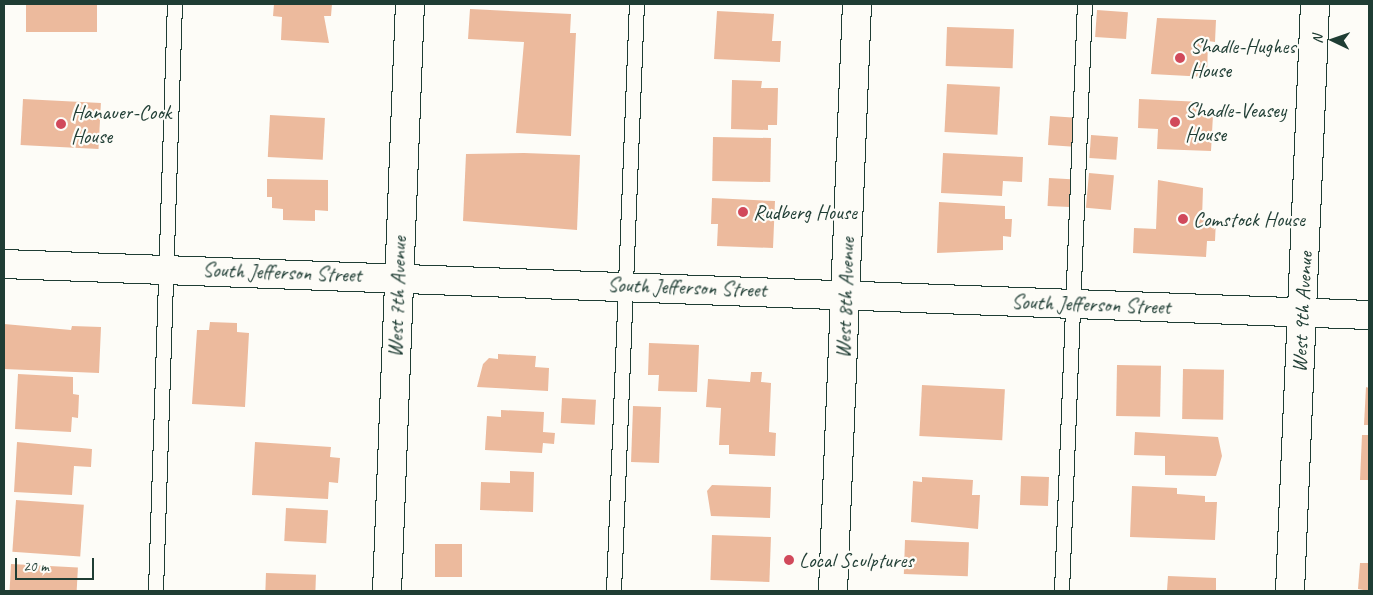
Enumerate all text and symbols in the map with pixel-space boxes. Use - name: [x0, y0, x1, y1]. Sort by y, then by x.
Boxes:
- north arrow: [1308, 15, 1358, 65]
- place label: Shadle-Hughes House: [1190, 33, 1296, 83]
- text: N: [1309, 34, 1326, 44]
- marker: Shadle-Hughes House: [1174, 52, 1186, 64]
- place label: Shadle-Veasey House: [1185, 97, 1286, 147]
- place label: Hanauer-Cook House: [71, 99, 171, 149]
- marker: Shadle-Veasey House: [1169, 116, 1181, 128]
- marker: Hanauer-Cook House: [55, 118, 67, 130]
- place label: Rudberg House: [753, 199, 857, 225]
- marker: Rudberg House: [737, 206, 749, 218]
- place label: Comstock House: [1193, 206, 1305, 232]
- marker: Comstock House: [1177, 213, 1189, 225]
- street label: West 7th Avenue: [382, 236, 412, 358]
- street label: West 8th Avenue: [830, 237, 860, 359]
- street label: West 9th Avenue: [1286, 251, 1318, 373]
- street label: South Jefferson Street: [202, 257, 362, 287]
- street label: South Jefferson Street: [607, 272, 767, 302]
- street label: South Jefferson Street: [1011, 289, 1171, 319]
- place label: Local Sculptures: [799, 547, 913, 573]
- scale bar: [18, 548, 96, 580]
- marker: Local Sculptures: [783, 554, 795, 566]
- text: 20 m: [23, 557, 49, 576]

